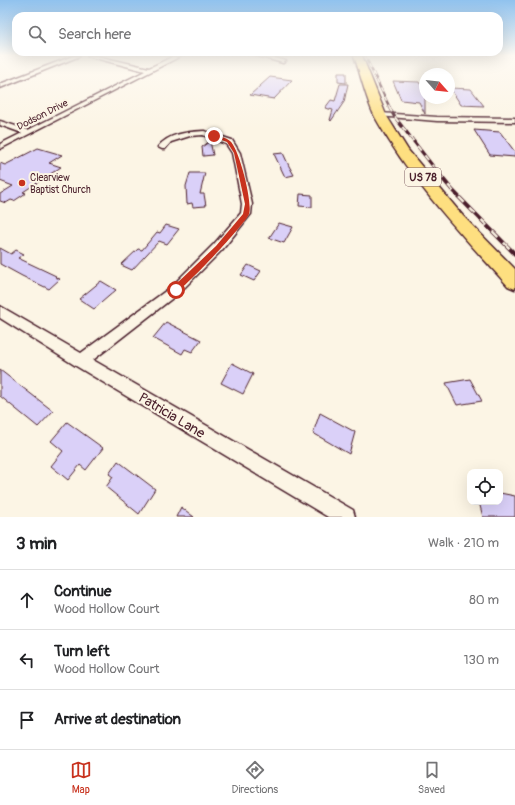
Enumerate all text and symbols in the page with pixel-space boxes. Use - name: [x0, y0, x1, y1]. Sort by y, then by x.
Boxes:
- search box: [12, 12, 503, 56]
- icon: search: [26, 23, 48, 45]
- text: Search here: [58, 25, 131, 44]
- north arrow: [419, 68, 455, 104]
- street label: Dodson Drive: [15, 97, 70, 133]
- route end: [205, 127, 223, 145]
- road number: US 78: [405, 168, 441, 186]
- place label: Clearview Baptist Church: [30, 172, 91, 196]
- marker: Clearview Baptist Church: [17, 178, 27, 188]
- route start: [167, 281, 185, 299]
- street label: Patricia Lane: [135, 389, 208, 442]
- map controls: [467, 469, 503, 505]
- button: locate: [467, 469, 503, 505]
- text: 3 min: [16, 533, 57, 554]
- text: Walk · 210 m: [428, 535, 499, 551]
- text: Continue: [54, 582, 112, 601]
- icon: ahead: [16, 589, 38, 611]
- text: 80 m: [469, 592, 499, 608]
- text: Wood Hollow Court: [54, 601, 160, 617]
- text: Turn left: [54, 642, 110, 661]
- icon: left: [16, 649, 38, 671]
- text: 130 m: [463, 652, 499, 668]
- text: Wood Hollow Court: [54, 661, 160, 677]
- icon: arrive: [16, 709, 38, 731]
- text: Arrive at destination: [54, 710, 181, 729]
- tab: Map: [70, 759, 92, 796]
- tab: Directions: [232, 759, 278, 796]
- tab: Saved: [418, 759, 445, 796]

